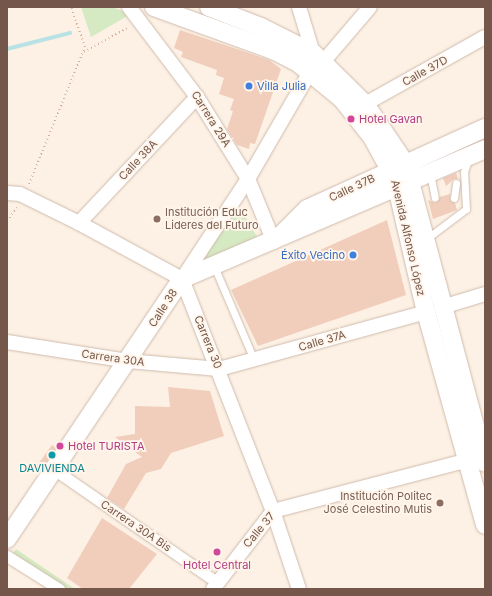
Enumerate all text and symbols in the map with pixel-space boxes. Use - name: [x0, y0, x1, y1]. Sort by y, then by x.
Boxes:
- street label: Calle 37D: [400, 53, 450, 89]
- place label: Villa Julia: [257, 79, 306, 93]
- marker: Villa Julia: [244, 81, 254, 91]
- street label: Carrera 29A: [189, 89, 233, 149]
- place label: Hotel Gavan: [359, 112, 422, 126]
- marker: Hotel Gavan: [346, 114, 356, 124]
- street label: Calle 38A: [116, 137, 160, 183]
- street label: Calle 37B: [327, 172, 377, 204]
- street label: Avenida Alfonso López: [388, 179, 428, 297]
- place label: Institución Educ Lideres del Futuro: [165, 206, 258, 232]
- marker: Institución Educ Lideres del Futuro: [152, 214, 162, 224]
- place label: Éxito Vecino: [281, 248, 345, 262]
- marker: Éxito Vecino: [348, 250, 358, 260]
- street label: Calle 38: [146, 287, 180, 329]
- street label: Carrera 30: [191, 314, 225, 370]
- street label: Calle 37A: [297, 328, 347, 354]
- street label: Carrera 30A: [81, 347, 145, 369]
- place label: Hotel TURISTA: [68, 439, 145, 453]
- marker: Hotel TURISTA: [55, 441, 65, 451]
- marker: DAVIVIENDA: [47, 450, 57, 460]
- place label: DAVIVIENDA: [19, 461, 85, 475]
- place label: Institución Politec José Celestino Mutis: [324, 490, 432, 516]
- street label: Carrera 30A Bis: [98, 497, 174, 555]
- marker: Institución Politec José Celestino Mutis: [435, 498, 445, 508]
- street label: Calle 37: [240, 510, 278, 550]
- marker: Hotel Central: [212, 547, 222, 557]
- place label: Hotel Central: [183, 558, 251, 572]

